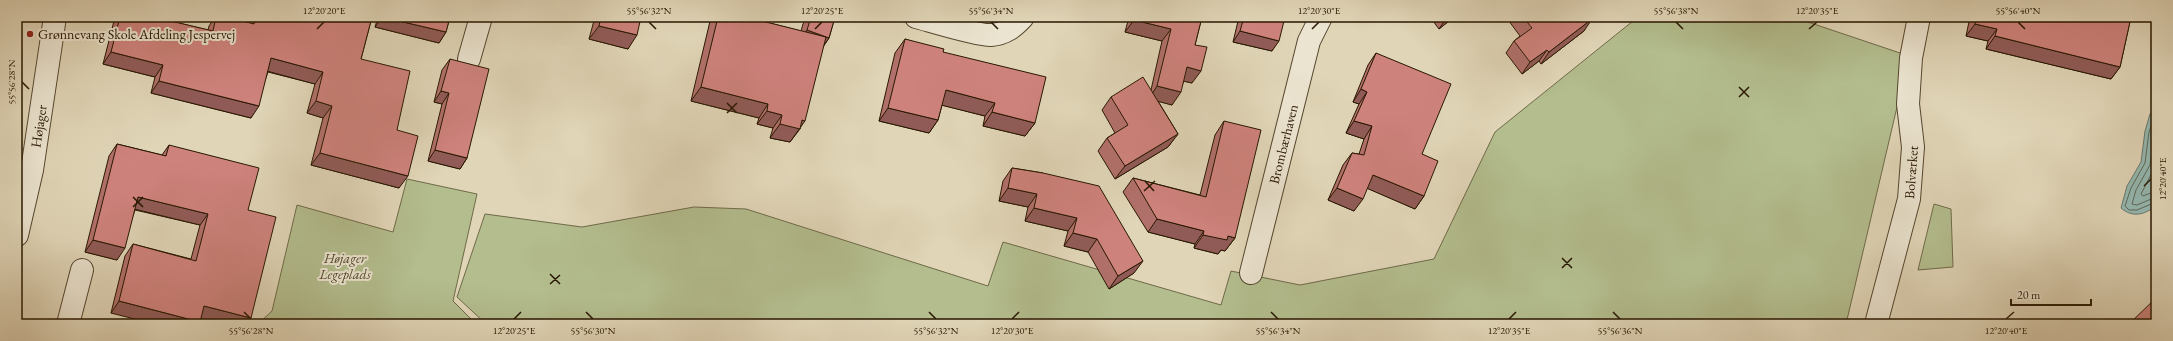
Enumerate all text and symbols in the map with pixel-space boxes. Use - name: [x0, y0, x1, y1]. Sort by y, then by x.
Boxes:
- text: 12°20'20"E: [303, 4, 346, 17]
- text: 55°56'32"N: [627, 4, 672, 17]
- text: 12°20'25"E: [801, 4, 844, 17]
- text: 55°56'34"N: [969, 4, 1014, 17]
- text: 12°20'30"E: [1298, 4, 1341, 17]
- text: 55°56'38"N: [1654, 4, 1699, 17]
- text: 12°20'35"E: [1796, 4, 1839, 17]
- text: 55°56'40"N: [1996, 4, 2041, 17]
- place label: Grønnevang Skole Afdeling Jespervej: [38, 25, 235, 43]
- marker: Grønnevang Skole Afdeling Jespervej: [25, 29, 35, 39]
- text: 55°56'28"N: [5, 59, 18, 104]
- street label: Brombærhaven: [1265, 102, 1302, 186]
- street label: Højager: [26, 103, 51, 149]
- street label: Bolværket: [1900, 145, 1922, 200]
- text: 12°20'40"E: [2156, 157, 2169, 200]
- park label: Højager Legeplads: [318, 249, 371, 283]
- scale bar: [2011, 281, 2091, 307]
- text: 20 m: [2017, 287, 2041, 303]
- text: 55°56'28"N: [229, 324, 274, 337]
- text: 12°20'25"E: [493, 324, 536, 337]
- text: 55°56'30"N: [571, 324, 616, 337]
- text: 55°56'32"N: [914, 324, 959, 337]
- text: 12°20'30"E: [991, 324, 1034, 337]
- text: 55°56'34"N: [1256, 324, 1301, 337]
- text: 12°20'35"E: [1488, 324, 1531, 337]
- text: 55°56'36"N: [1598, 324, 1643, 337]
- text: 12°20'40"E: [1985, 324, 2028, 337]

